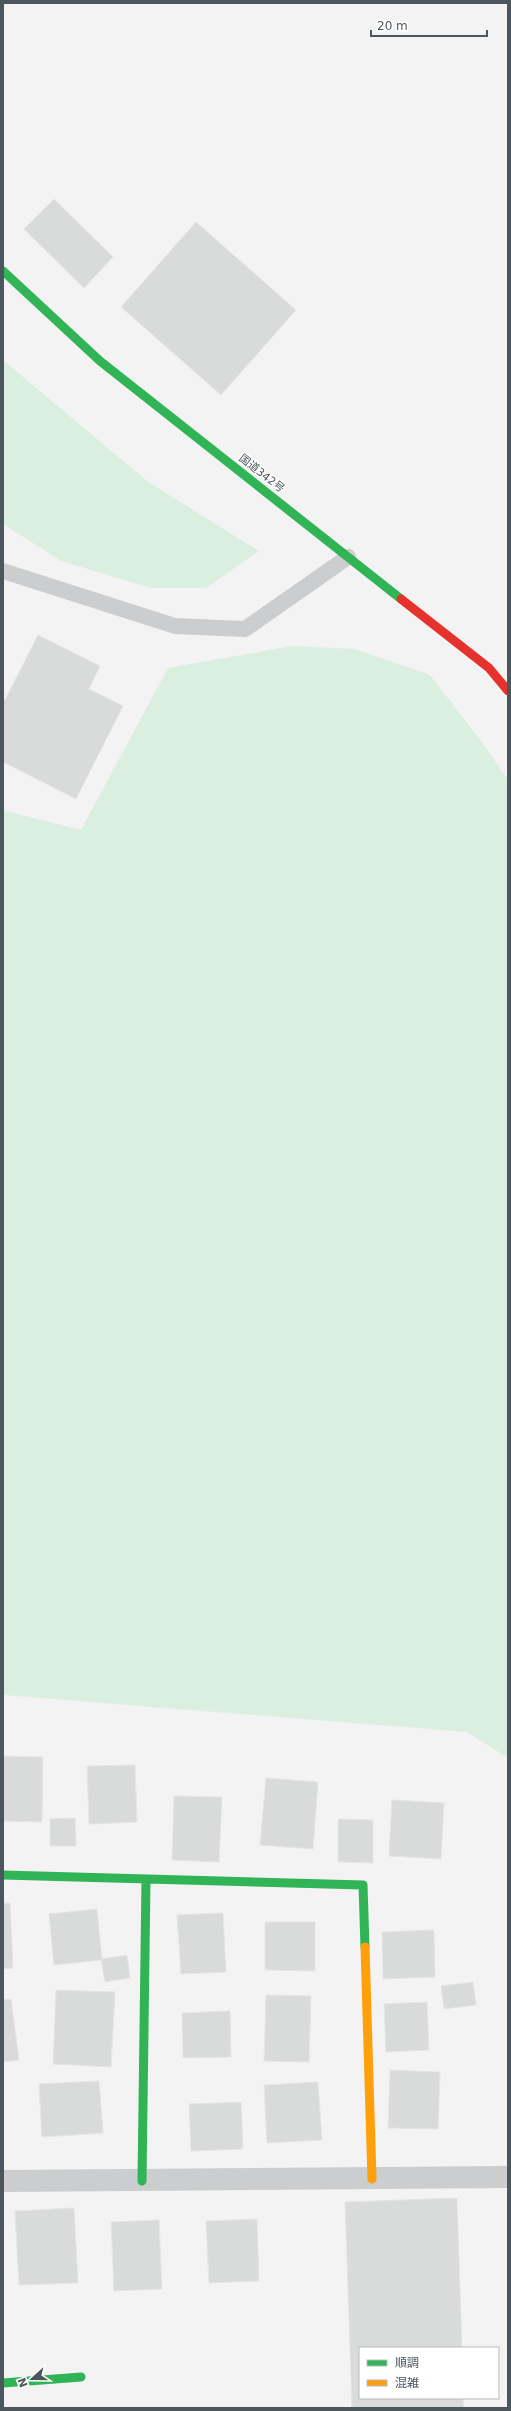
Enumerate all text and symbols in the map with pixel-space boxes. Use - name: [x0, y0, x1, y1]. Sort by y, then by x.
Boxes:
- scale bar: [371, 12, 487, 38]
- text: 20 m: [377, 19, 408, 33]
- street label: 国道342号: [236, 452, 287, 495]
- legend: [359, 2347, 499, 2399]
- text: 順調: [395, 2356, 419, 2370]
- north arrow: [12, 2359, 52, 2399]
- text: N: [15, 2376, 31, 2389]
- text: 混雑: [395, 2376, 419, 2390]

